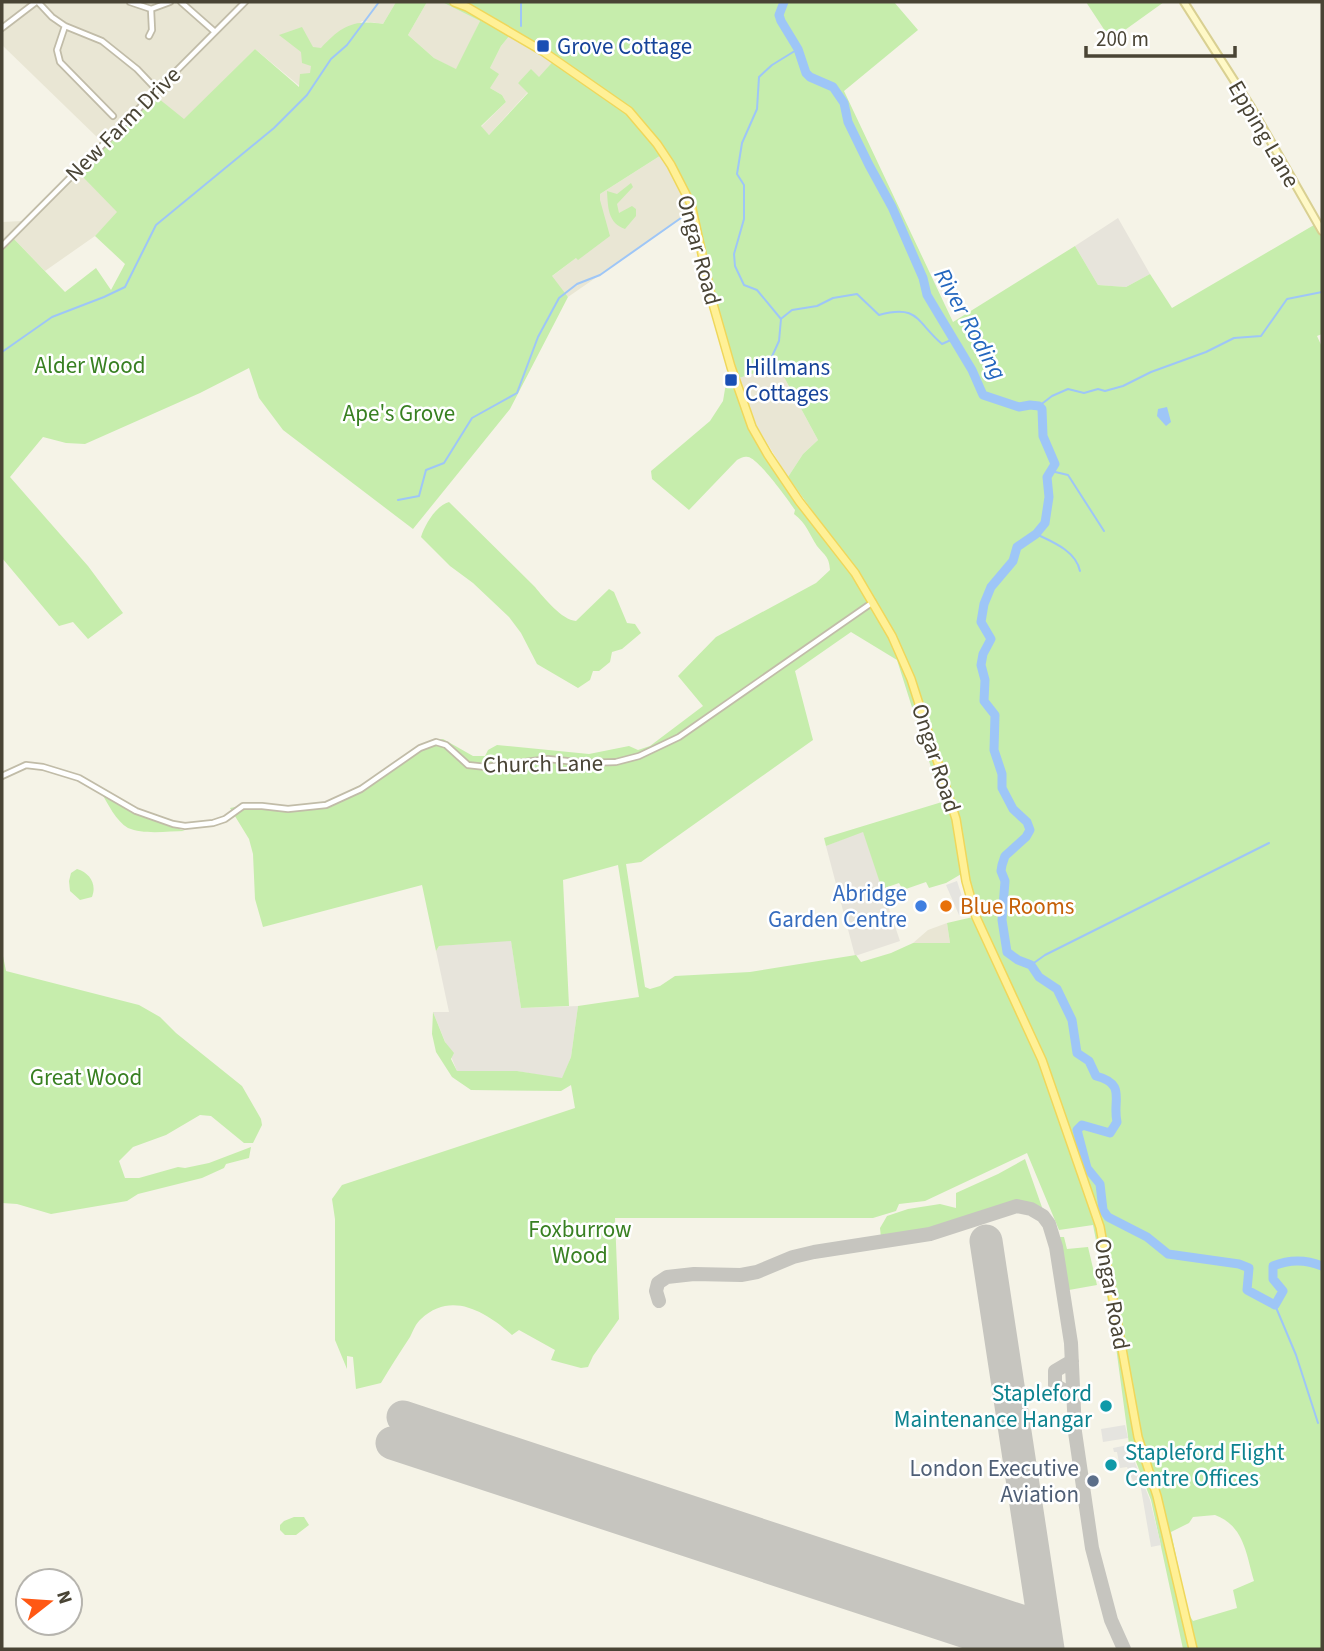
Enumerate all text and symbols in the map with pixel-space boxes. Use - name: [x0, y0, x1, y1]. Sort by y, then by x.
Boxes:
- scale bar: [1086, 14, 1235, 58]
- text: 200 m: [1096, 24, 1149, 54]
- place label: Grove Cottage: [557, 30, 692, 63]
- marker: Grove Cottage: [535, 38, 551, 54]
- street label: New Farm Drive: [58, 59, 188, 189]
- street label: Epping Lane: [1220, 74, 1308, 194]
- street label: Ongar Road: [668, 191, 730, 309]
- water label: River Roding: [925, 262, 1015, 386]
- park label: Alder Wood: [35, 349, 145, 382]
- place label: Hillmans Cottages: [745, 351, 830, 410]
- marker: Hillmans Cottages: [723, 372, 739, 388]
- park label: Ape's Grove: [343, 397, 455, 430]
- street label: Ongar Road: [903, 699, 969, 817]
- street label: Church Lane: [483, 746, 603, 782]
- place label: Abridge Garden Centre: [768, 877, 907, 936]
- place label: Blue Rooms: [960, 890, 1074, 923]
- marker: Abridge Garden Centre: [913, 898, 929, 914]
- marker: Blue Rooms: [938, 898, 954, 914]
- park label: Great Wood: [30, 1061, 142, 1094]
- park label: Foxburrow Wood: [528, 1213, 632, 1272]
- street label: Ongar Road: [1086, 1236, 1138, 1352]
- place label: Stapleford Maintenance Hangar: [894, 1377, 1093, 1436]
- marker: Stapleford Maintenance Hangar: [1098, 1398, 1114, 1414]
- place label: Stapleford Flight Centre Offices: [1125, 1436, 1285, 1495]
- place label: London Executive Aviation: [909, 1452, 1079, 1511]
- marker: Stapleford Flight Centre Offices: [1103, 1457, 1119, 1473]
- marker: London Executive Aviation: [1085, 1473, 1101, 1489]
- north arrow: [14, 1567, 84, 1637]
- text: N: [49, 1587, 79, 1607]

